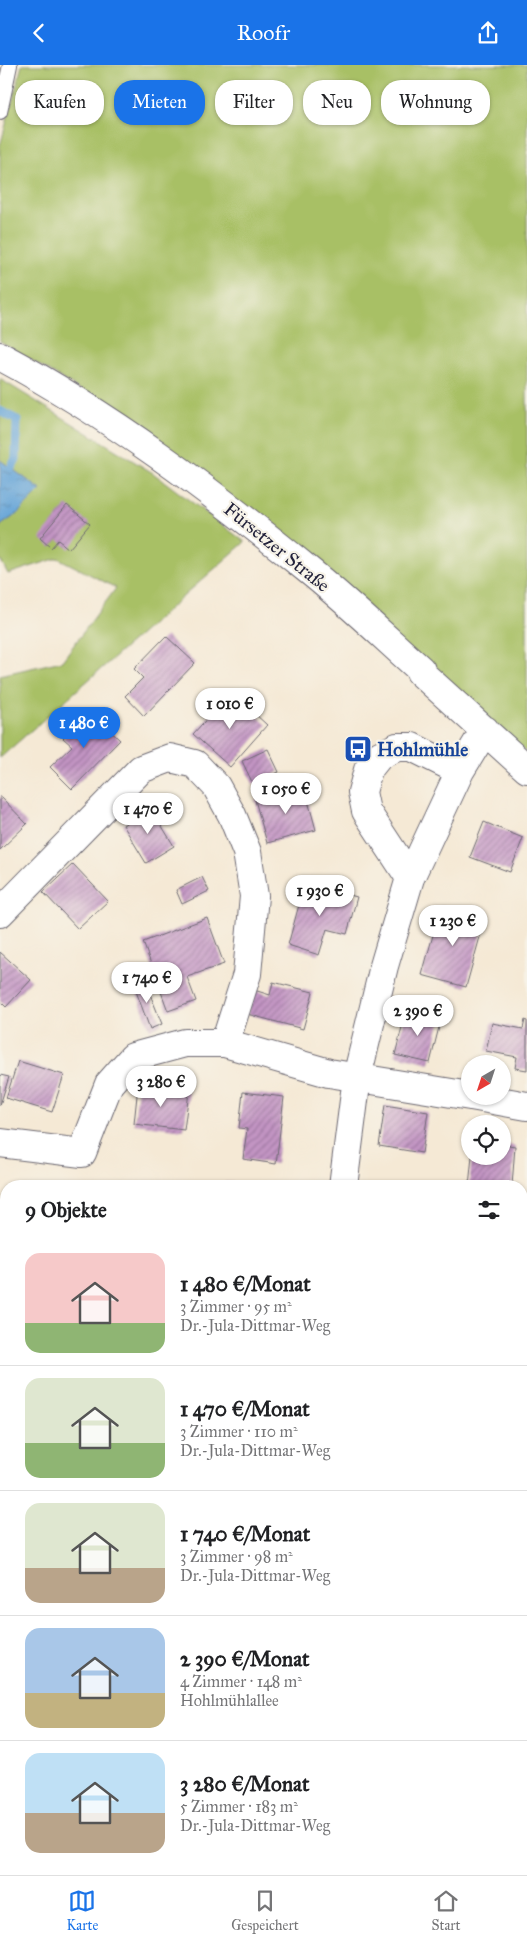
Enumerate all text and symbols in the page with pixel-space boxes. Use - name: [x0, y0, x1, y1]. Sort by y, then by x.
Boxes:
- icon: back: [25, 19, 53, 47]
- text: Roofr: [237, 19, 290, 46]
- icon: share: [474, 19, 502, 47]
- chip: Kaufen: [15, 80, 104, 125]
- chip: Mieten: [114, 80, 205, 125]
- chip: Filter: [215, 80, 293, 125]
- chip: Neu: [303, 80, 371, 125]
- chip: Wohnung: [381, 80, 490, 125]
- street label: Fürsetzer Straße: [219, 497, 335, 597]
- pin: 1 010 €: [184, 687, 276, 730]
- text: 1 010 €: [206, 694, 254, 713]
- pin: 1 480 €: [38, 707, 130, 749]
- text: 1 480 €: [59, 713, 109, 732]
- bus stop icon: Hohlmühle: [343, 734, 373, 764]
- place label: Hohlmühle: [377, 738, 468, 761]
- pin: 1 050 €: [240, 773, 332, 815]
- text: 1 050 €: [262, 779, 310, 798]
- pin: 1 470 €: [102, 793, 194, 835]
- text: 1 470 €: [124, 799, 172, 818]
- pin: 1 930 €: [274, 875, 366, 917]
- text: 1 930 €: [296, 881, 344, 900]
- pin: 1 230 €: [407, 905, 499, 947]
- text: 1 230 €: [430, 911, 476, 930]
- pin: 1 740 €: [101, 961, 193, 1004]
- text: 1 740 €: [122, 968, 172, 987]
- pin: 2 390 €: [372, 995, 464, 1037]
- text: 2 390 €: [394, 1001, 442, 1020]
- north arrow: [461, 1055, 511, 1105]
- map controls: [461, 1055, 511, 1165]
- pin: 3 280 €: [115, 1065, 207, 1108]
- text: 3 280 €: [137, 1072, 185, 1091]
- button: locate: [461, 1115, 511, 1165]
- icon: filters: [475, 1196, 503, 1224]
- text: 9 Objekte: [25, 1197, 107, 1223]
- text: 1 480 €/Monat: [180, 1271, 311, 1297]
- icon: home: [65, 1273, 125, 1333]
- text: 3 Zimmer · 95 m²: [180, 1297, 292, 1316]
- text: Dr.-Jula-Dittmar-Weg: [180, 1316, 330, 1335]
- text: 1 470 €/Monat: [180, 1396, 310, 1422]
- icon: home: [65, 1398, 125, 1458]
- text: 3 Zimmer · 110 m²: [180, 1422, 298, 1441]
- text: Dr.-Jula-Dittmar-Weg: [180, 1441, 330, 1460]
- text: 1 740 €/Monat: [180, 1521, 310, 1547]
- icon: home: [65, 1523, 125, 1583]
- text: 3 Zimmer · 98 m²: [180, 1547, 293, 1566]
- text: Dr.-Jula-Dittmar-Weg: [180, 1566, 330, 1585]
- text: 2 390 €/Monat: [180, 1646, 310, 1672]
- icon: home: [65, 1648, 125, 1708]
- text: 4 Zimmer · 148 m²: [180, 1672, 302, 1691]
- text: Hohlmühlallee: [180, 1691, 279, 1710]
- text: 3 280 €/Monat: [180, 1771, 309, 1797]
- icon: home: [65, 1773, 125, 1833]
- text: 5 Zimmer · 183 m²: [180, 1797, 298, 1816]
- text: Dr.-Jula-Dittmar-Weg: [180, 1816, 330, 1835]
- tab: Karte: [66, 1887, 98, 1934]
- tab: Gespeichert: [231, 1887, 299, 1934]
- tab: Start: [431, 1887, 461, 1934]

